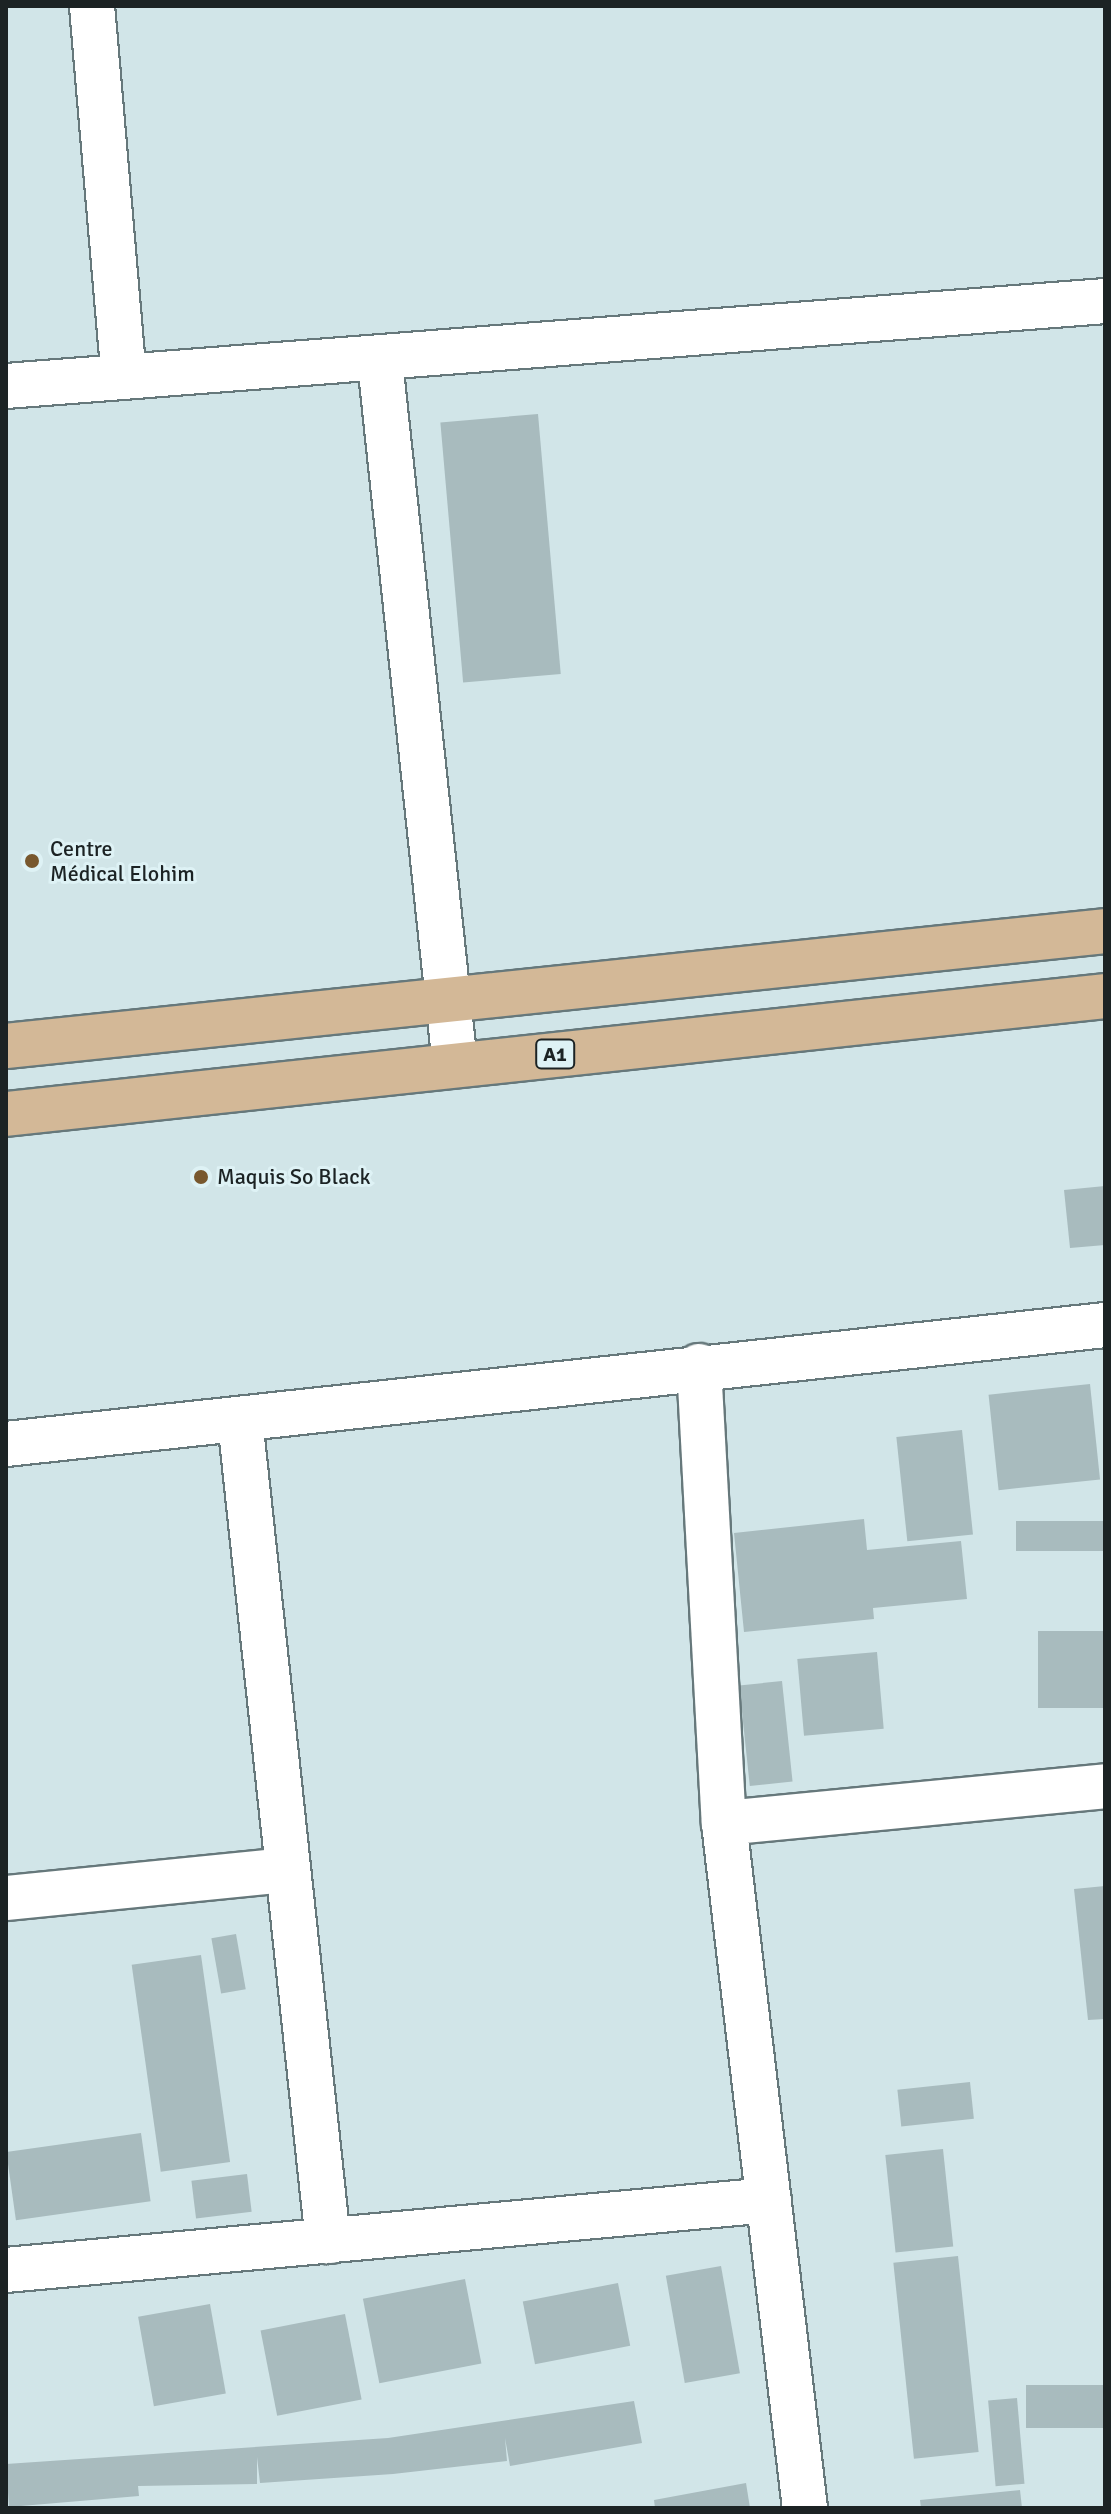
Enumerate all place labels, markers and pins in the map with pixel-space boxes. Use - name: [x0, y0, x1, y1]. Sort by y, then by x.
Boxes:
- place label: Centre Médical Elohim: [50, 835, 195, 886]
- marker: Centre Médical Elohim: [21, 850, 43, 872]
- place label: Maquis So Black: [217, 1164, 371, 1190]
- marker: Maquis So Black: [192, 1168, 210, 1186]

